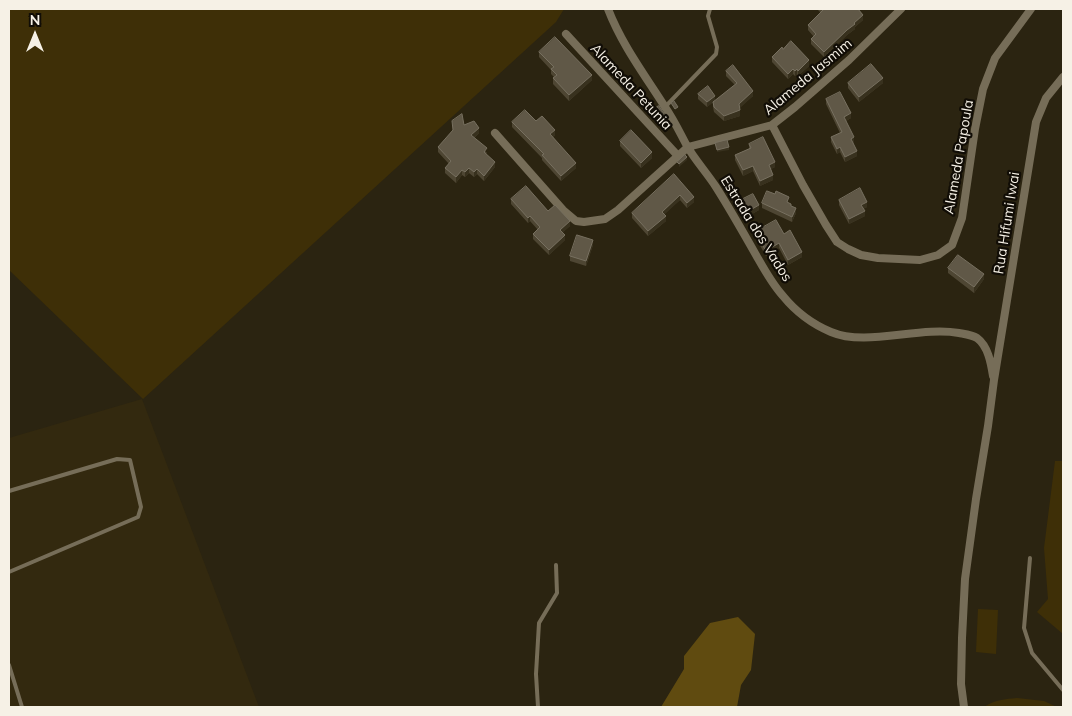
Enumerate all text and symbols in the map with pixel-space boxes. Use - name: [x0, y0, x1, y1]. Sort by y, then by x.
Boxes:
- north arrow: [10, 10, 60, 60]
- text: N: [30, 11, 40, 29]
- street label: Alameda Jasmim: [760, 35, 856, 119]
- street label: Alameda Petunia: [587, 40, 675, 134]
- street label: Alameda Papoula: [941, 99, 977, 215]
- street label: Rua Hifumi Iwai: [991, 171, 1023, 275]
- street label: Estrada dos Vados: [717, 173, 795, 285]

